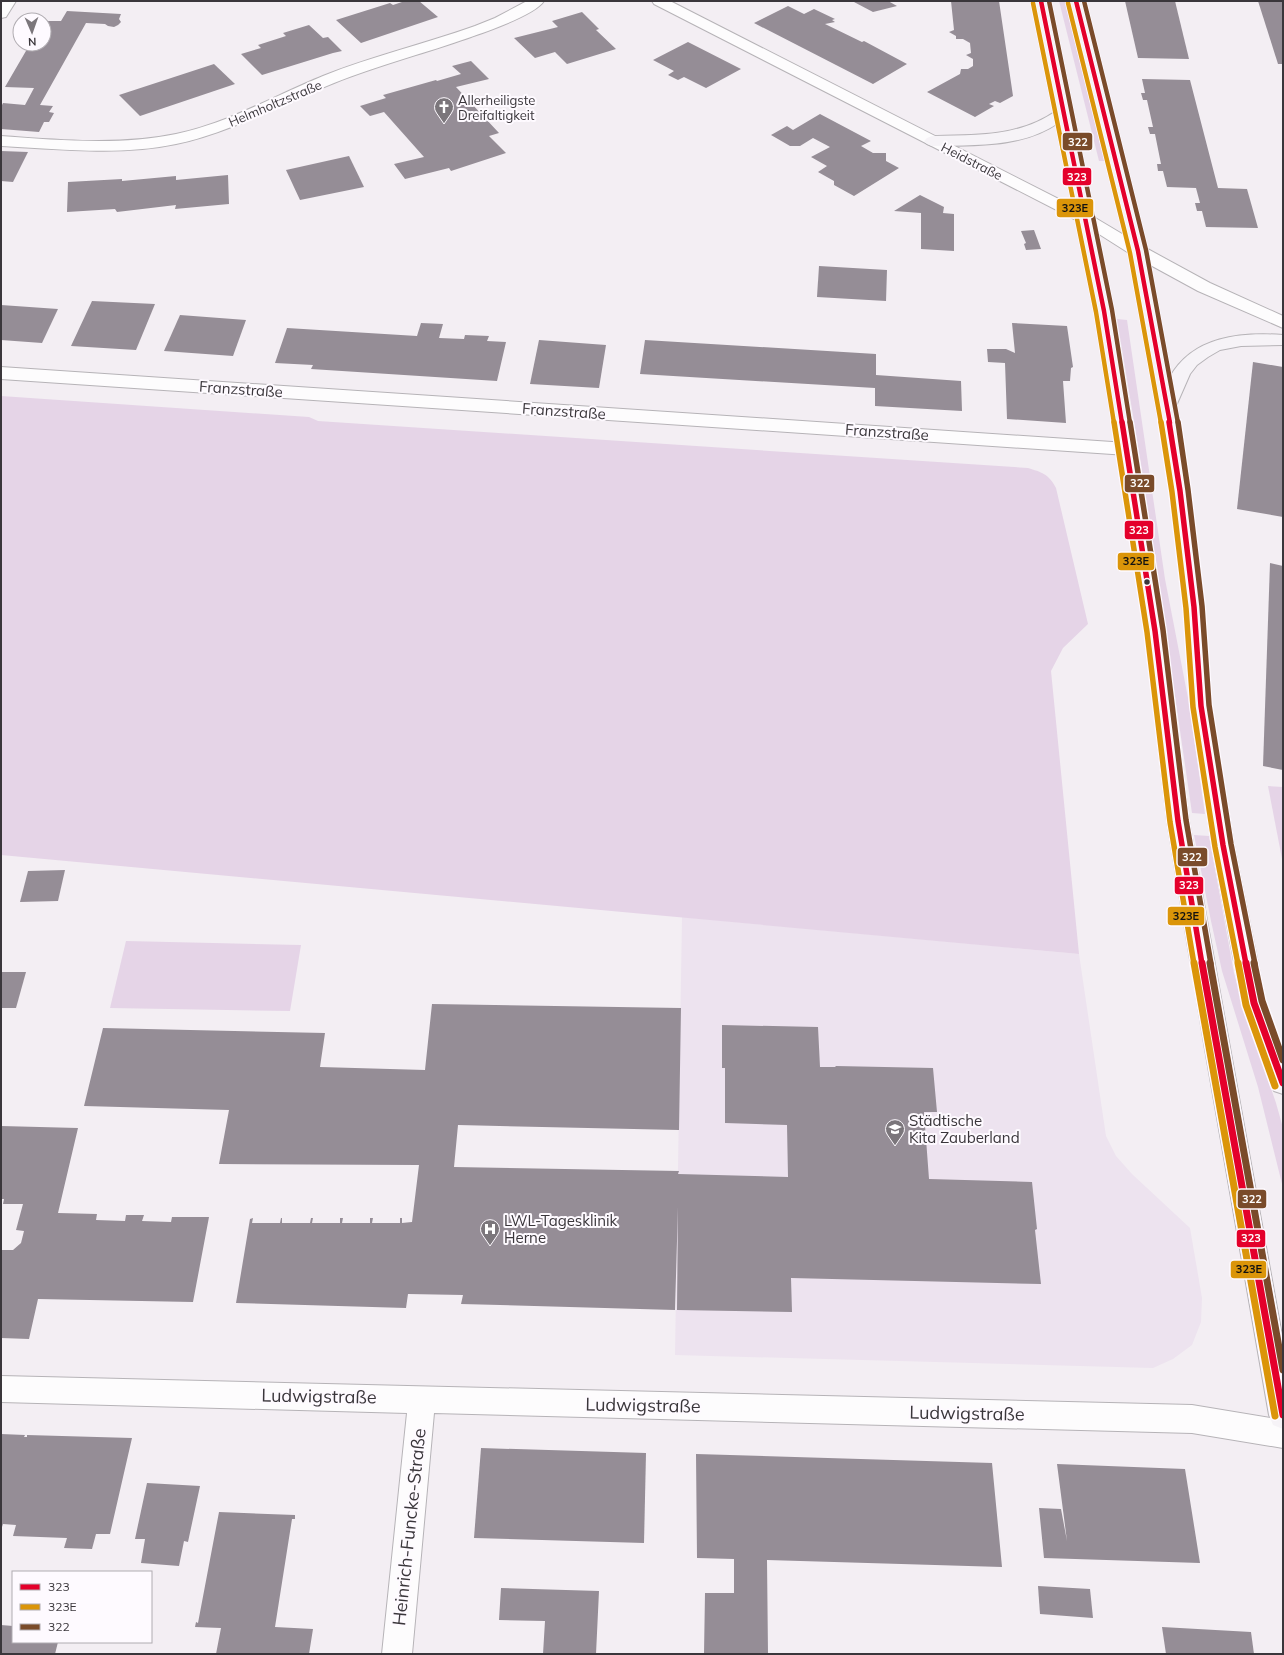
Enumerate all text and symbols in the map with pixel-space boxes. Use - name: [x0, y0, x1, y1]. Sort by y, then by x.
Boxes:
- north arrow: [12, 12, 52, 52]
- text: N: [28, 35, 37, 49]
- street label: Helmholtzstraße: [226, 76, 324, 130]
- place label: Allerheiligste Dreifaltigkeit: [458, 92, 535, 123]
- church icon: Allerheiligste Dreifaltigkeit: [433, 96, 455, 124]
- line badge: 322: [1062, 132, 1093, 151]
- text: 322: [1068, 135, 1088, 149]
- street label: Heidstraße: [939, 139, 1005, 183]
- line badge: 323: [1062, 167, 1092, 186]
- text: 323: [1067, 170, 1087, 184]
- line badge: 323E: [1056, 198, 1094, 218]
- text: 323E: [1062, 201, 1089, 215]
- street label: Franzstraße: [199, 377, 283, 401]
- street label: Franzstraße: [522, 399, 606, 423]
- street label: Franzstraße: [845, 420, 929, 444]
- line badge: 322: [1124, 474, 1155, 493]
- text: 322: [1130, 476, 1150, 490]
- line badge: 323: [1124, 520, 1154, 540]
- text: 323: [1129, 523, 1149, 537]
- line badge: 323E: [1117, 552, 1155, 571]
- text: 323E: [1123, 554, 1150, 568]
- unlabelled marker: [1142, 577, 1152, 587]
- line badge: 322: [1177, 847, 1208, 867]
- text: 322: [1182, 850, 1202, 864]
- line badge: 323: [1174, 876, 1204, 895]
- text: 323: [1179, 878, 1199, 892]
- line badge: 323E: [1167, 906, 1205, 926]
- text: 323E: [1173, 909, 1200, 923]
- place label: Städtische Kita Zauberland: [909, 1111, 1020, 1147]
- school or university icon: Städtische Kita Zauberland: [884, 1118, 906, 1146]
- line badge: 322: [1237, 1189, 1267, 1209]
- text: 322: [1242, 1192, 1262, 1206]
- place label: LWL-Tagesklinik Herne: [504, 1211, 618, 1247]
- hospital icon: LWL-Tagesklinik Herne: [479, 1218, 501, 1246]
- line badge: 323: [1236, 1229, 1266, 1248]
- text: 323: [1241, 1231, 1261, 1245]
- line badge: 323E: [1230, 1260, 1267, 1279]
- text: 323E: [1236, 1262, 1263, 1276]
- street label: Ludwigstraße: [261, 1383, 377, 1409]
- street label: Ludwigstraße: [585, 1392, 701, 1418]
- street label: Ludwigstraße: [909, 1400, 1025, 1426]
- street label: Heinrich-Funcke-Straße: [387, 1427, 431, 1627]
- legend: [12, 1571, 152, 1643]
- text: 323: [48, 1579, 70, 1594]
- text: 323E: [48, 1599, 77, 1614]
- text: 322: [48, 1619, 70, 1634]

